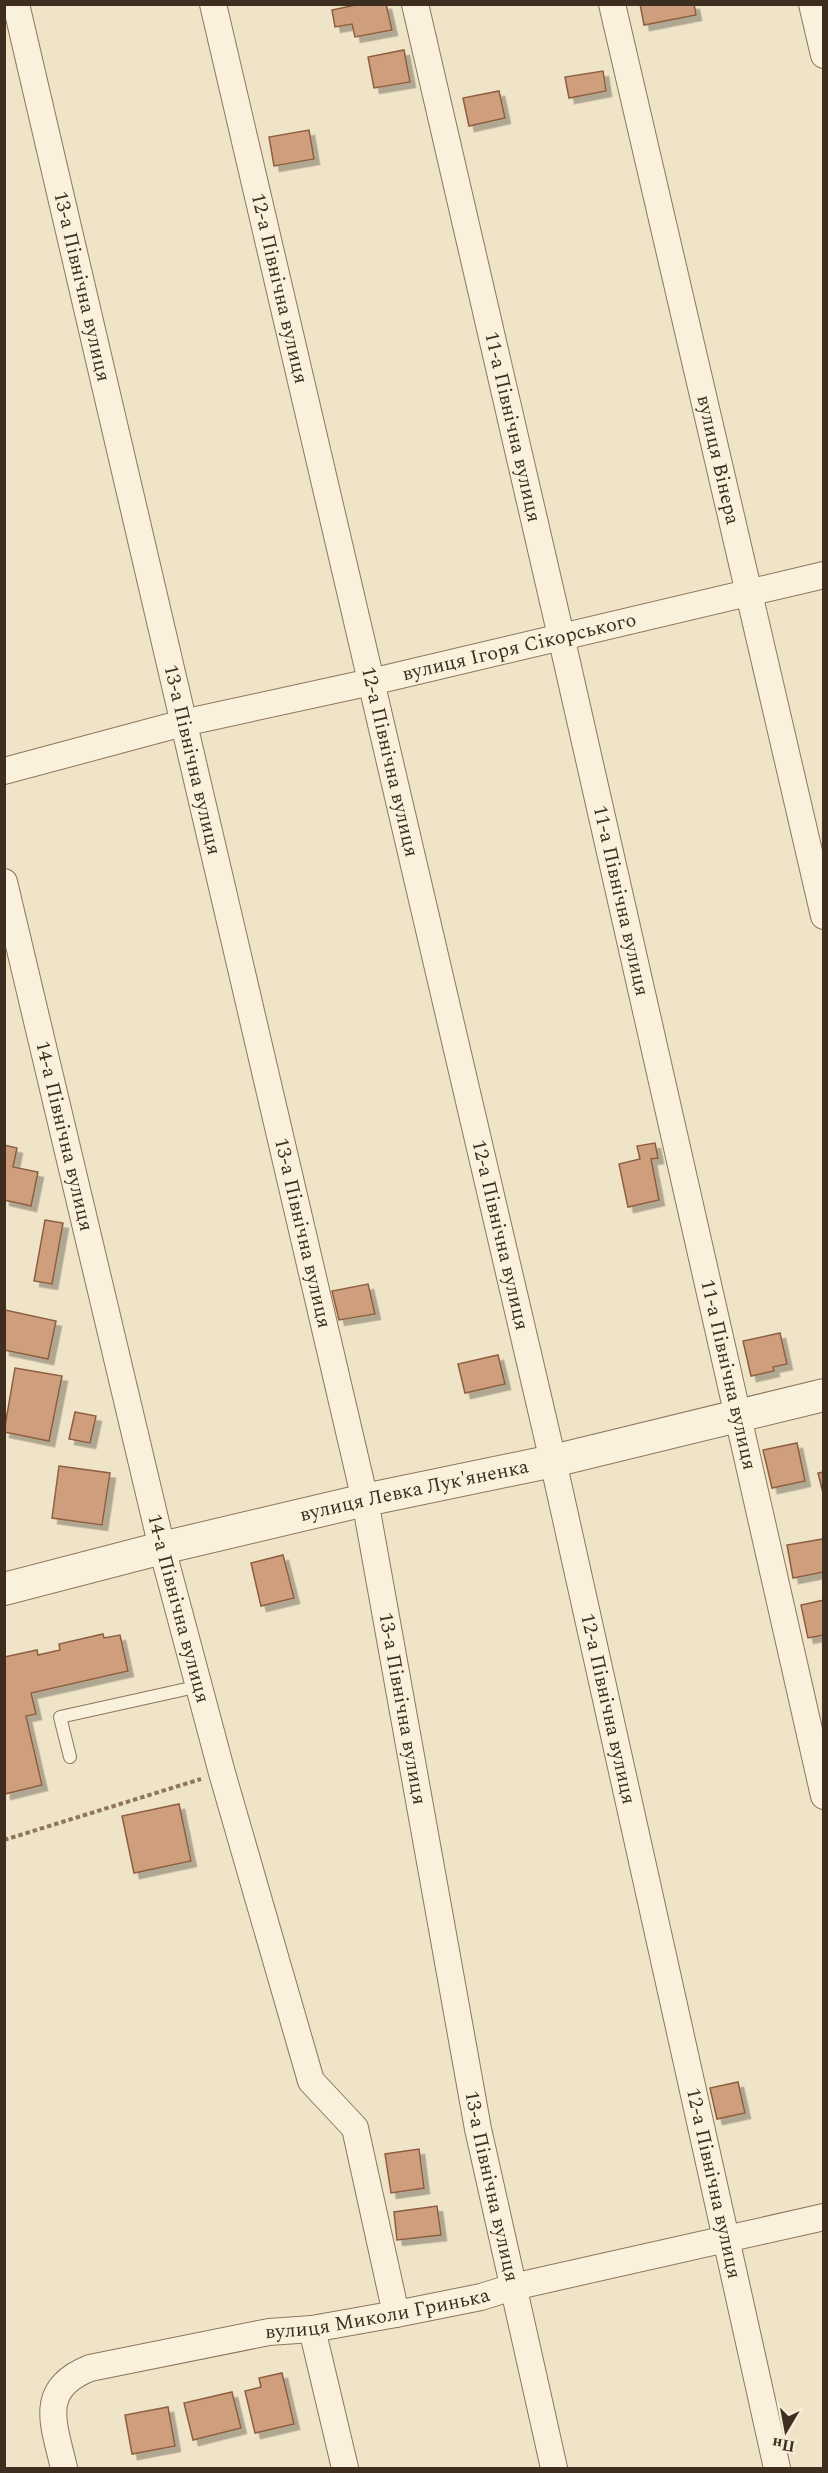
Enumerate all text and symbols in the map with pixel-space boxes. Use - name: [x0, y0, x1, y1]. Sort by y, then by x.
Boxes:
- street label: 13-а Північна вулиця: [45, 188, 119, 385]
- street label: 12-а Північна вулиця: [243, 190, 316, 387]
- street label: 11-а Північна вулиця: [476, 329, 549, 525]
- street label: вулиця Вінера: [688, 392, 748, 528]
- street label: вулиця Ігоря Сікорського: [399, 605, 639, 689]
- street label: 13-а Північна вулиця: [156, 661, 229, 858]
- street label: 12-а Північна вулиця: [353, 663, 427, 860]
- street label: 11-а Північна вулиця: [585, 802, 657, 999]
- street label: 14-а Північна вулиця: [27, 1038, 101, 1234]
- street label: 13-а Північна вулиця: [266, 1135, 339, 1331]
- street label: 12-а Північна вулиця: [463, 1137, 537, 1333]
- street label: 11-а Північна вулиця: [692, 1276, 765, 1473]
- street label: вулиця Левка Лук'яненка: [297, 1451, 532, 1530]
- street label: 14-а Північна вулиця: [139, 1511, 218, 1706]
- street label: 13-а Північна вулиця: [370, 1610, 434, 1807]
- street label: 12-а Північна вулиця: [572, 1610, 644, 1807]
- street label: 12-а Північна вулиця: [678, 2085, 749, 2282]
- street label: 13-а Північна вулиця: [456, 2088, 527, 2285]
- street label: вулиця Миколи Гринька: [264, 2280, 494, 2347]
- north arrow: [756, 2401, 816, 2461]
- text: Пн: [770, 2431, 797, 2459]

